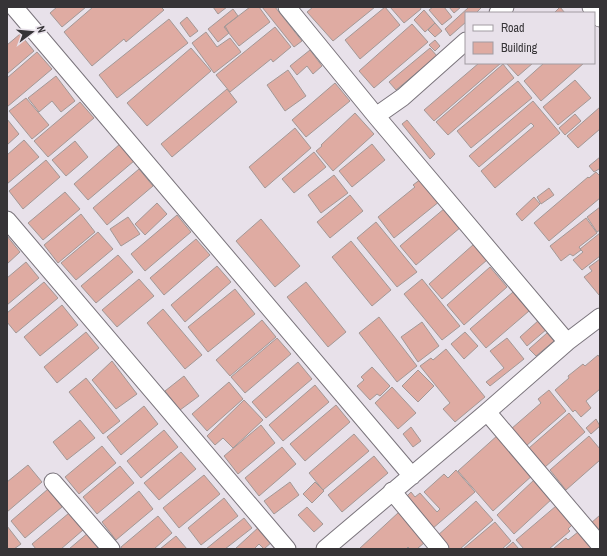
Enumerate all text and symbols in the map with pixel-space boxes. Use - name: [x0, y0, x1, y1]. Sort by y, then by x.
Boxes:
- north arrow: [12, 12, 52, 52]
- legend: [465, 12, 595, 64]
- text: Road: [501, 20, 525, 36]
- text: N: [34, 24, 49, 34]
- text: Building: [501, 40, 538, 56]

